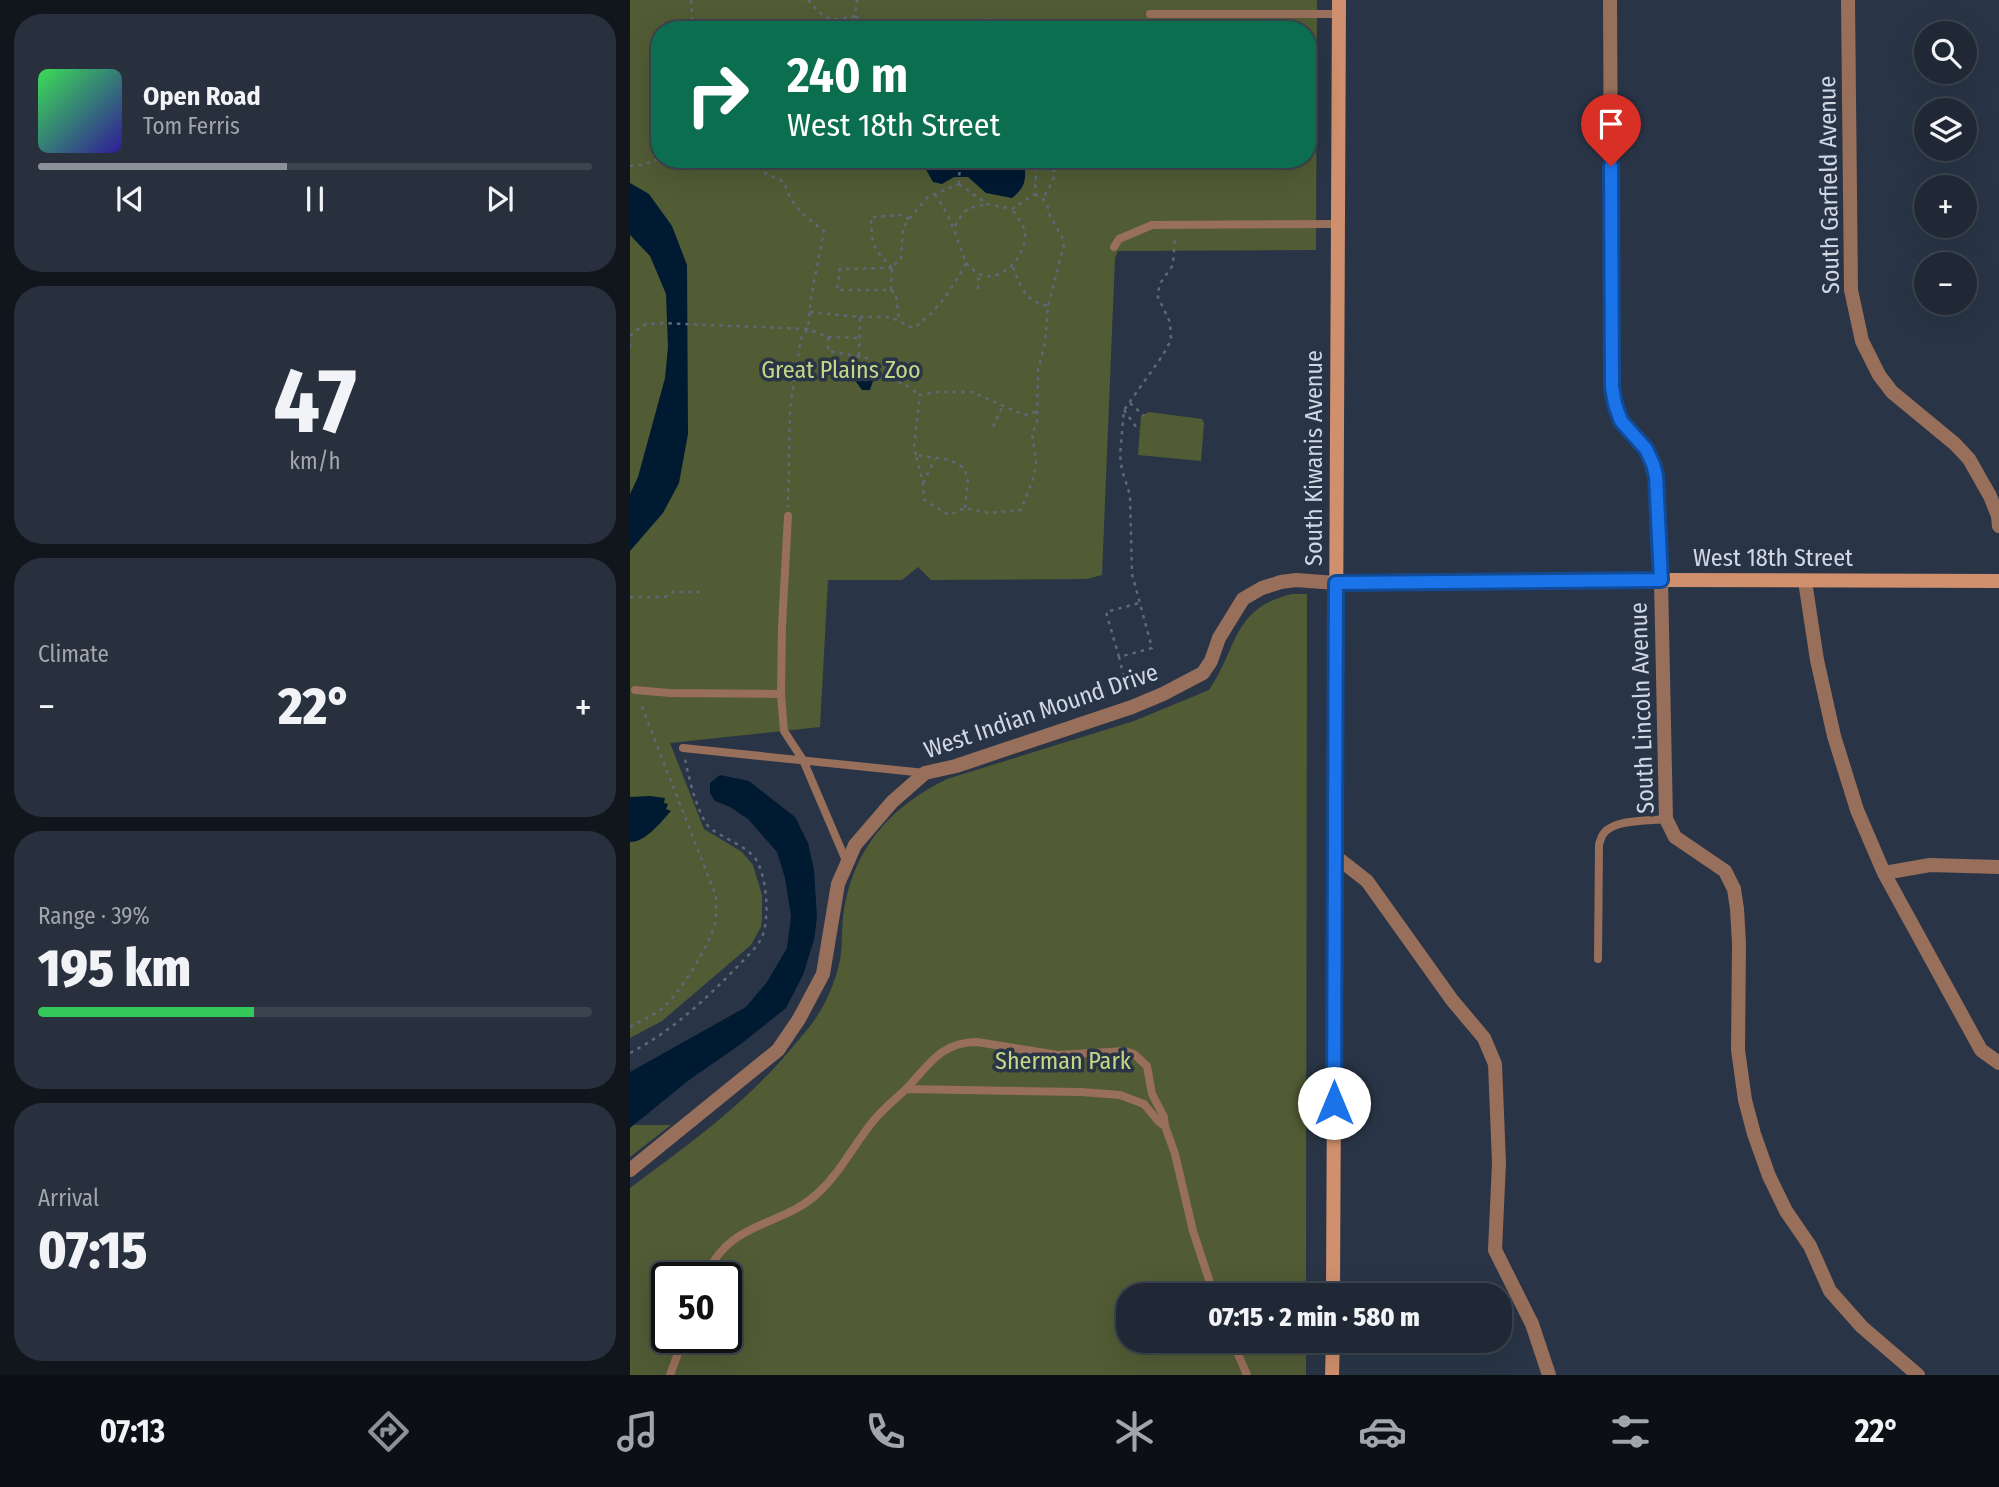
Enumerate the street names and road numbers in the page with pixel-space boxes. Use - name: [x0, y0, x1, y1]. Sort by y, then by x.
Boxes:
- street label: South Garfield Avenue: [1813, 76, 1845, 294]
- street label: South Kiwanis Avenue: [1300, 350, 1328, 566]
- street label: West 18th Street: [1693, 544, 1853, 572]
- street label: South Lincoln Avenue: [1624, 602, 1660, 814]
- street label: West Indian Mound Drive: [920, 658, 1162, 764]

